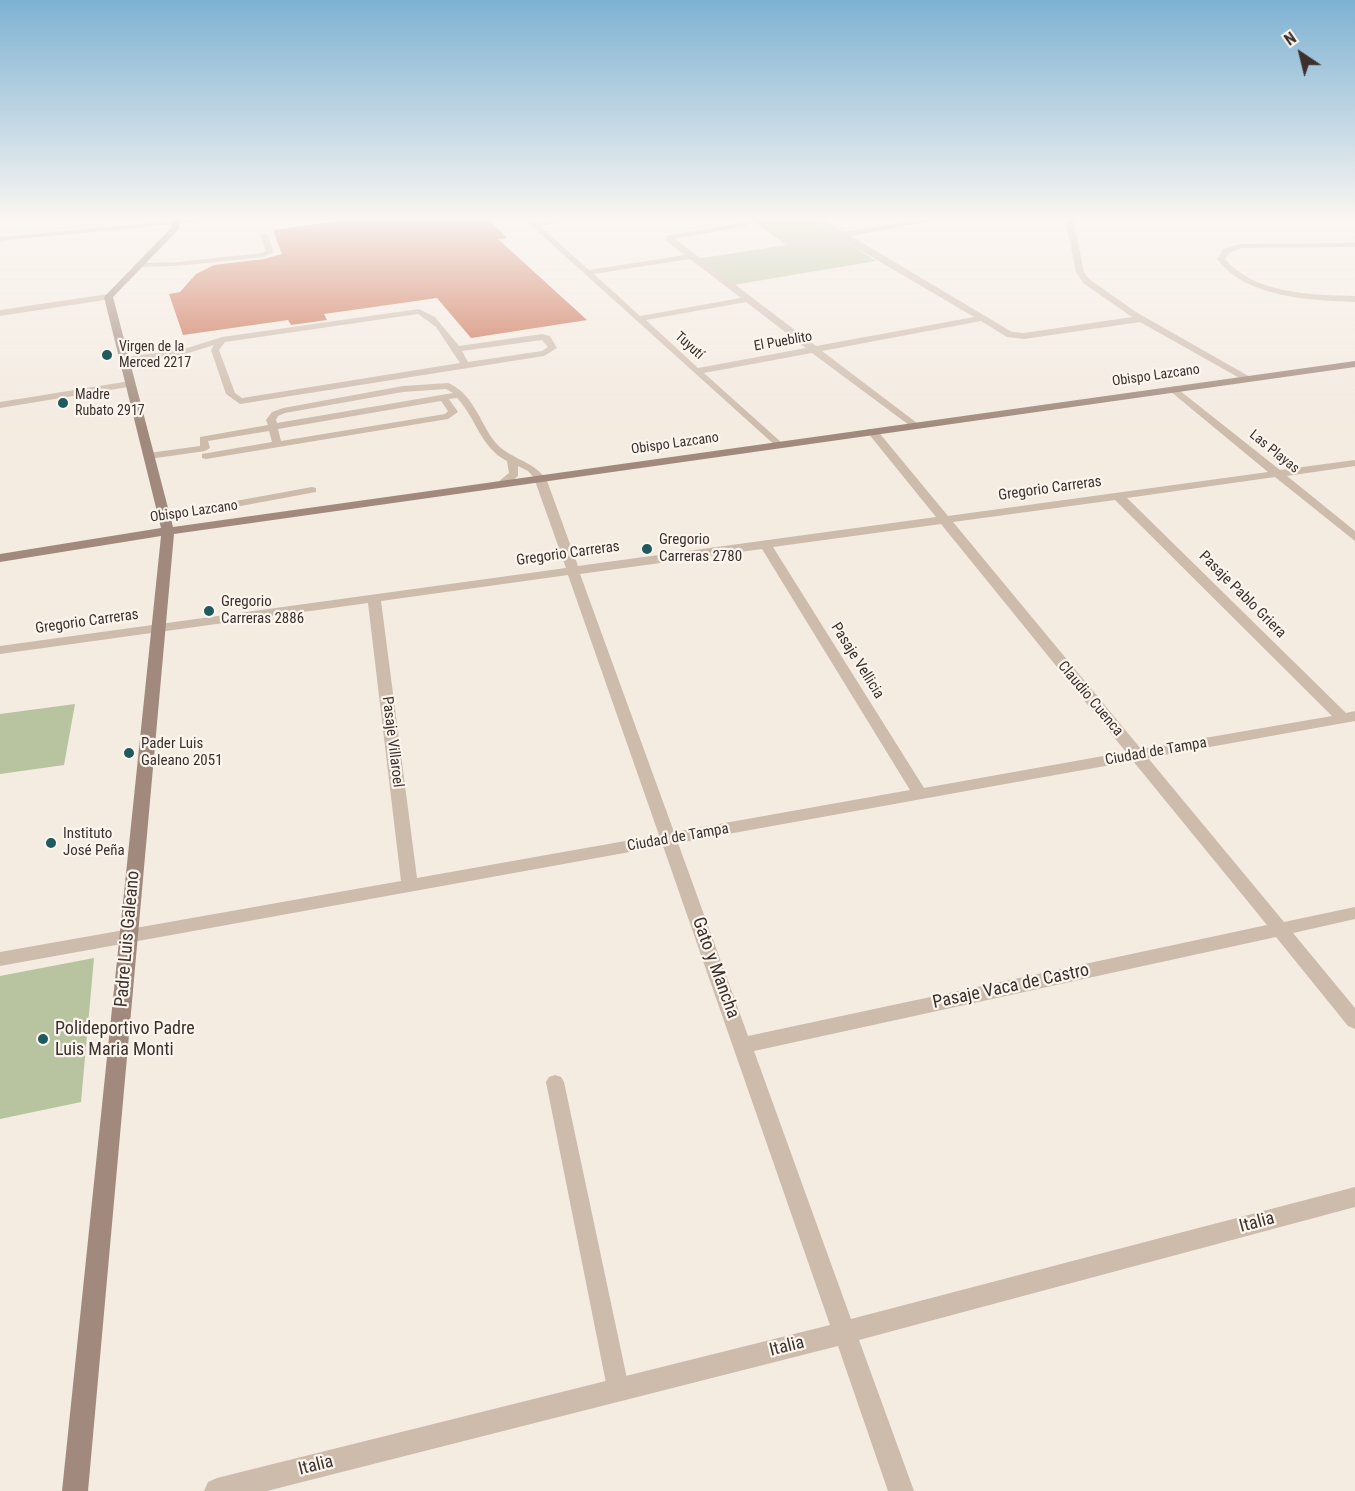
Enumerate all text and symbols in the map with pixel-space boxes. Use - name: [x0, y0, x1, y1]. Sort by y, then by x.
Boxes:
- north arrow: [1271, 24, 1331, 84]
- text: N: [1281, 28, 1300, 49]
- street label: Tuyutí: [671, 329, 707, 363]
- street label: El Pueblito: [753, 329, 813, 355]
- place label: Virgen de la Merced 2217: [119, 339, 191, 372]
- marker: Virgen de la Merced 2217: [100, 348, 114, 362]
- street label: Obispo Lazcano: [1111, 362, 1201, 390]
- place label: Madre Rubato 2917: [75, 387, 145, 419]
- marker: Madre Rubato 2917: [56, 396, 70, 410]
- street label: Las Playas: [1246, 427, 1302, 477]
- street label: Obispo Lazcano: [630, 430, 720, 458]
- street label: Gregorio Carreras: [997, 473, 1103, 505]
- street label: Obispo Lazcano: [149, 498, 239, 526]
- place label: Gregorio Carreras 2780: [659, 531, 742, 566]
- street label: Gregorio Carreras: [515, 538, 621, 570]
- marker: Gregorio Carreras 2780: [640, 542, 654, 556]
- street label: Pasaje Pablo Griera: [1195, 548, 1289, 642]
- place label: Gregorio Carreras 2886: [221, 593, 304, 628]
- marker: Gregorio Carreras 2886: [202, 604, 216, 618]
- street label: Gregorio Carreras: [34, 606, 140, 638]
- street label: Pasaje Vellicia: [827, 620, 887, 702]
- street label: Claudio Cuenca: [1053, 658, 1127, 740]
- street label: Pasaje Villaroel: [377, 695, 407, 789]
- street label: Ciudad de Tampa: [1104, 734, 1208, 770]
- place label: Pader Luis Galeano 2051: [141, 735, 223, 770]
- marker: Pader Luis Galeano 2051: [122, 746, 136, 760]
- street label: Ciudad de Tampa: [626, 820, 730, 856]
- place label: Instituto José Peña: [63, 825, 125, 860]
- marker: Instituto José Peña: [44, 836, 58, 850]
- street label: Padre Luis Galeano: [111, 870, 145, 1008]
- street label: Gato y Mancha: [687, 915, 743, 1021]
- street label: Pasaje Vaca de Castro: [931, 960, 1091, 1014]
- place label: Polideportivo Padre Luis Maria Monti: [55, 1018, 195, 1060]
- marker: Polideportivo Padre Luis Maria Monti: [36, 1032, 50, 1046]
- street label: Italia: [1237, 1208, 1277, 1238]
- street label: Italia: [767, 1332, 807, 1362]
- street label: Italia: [296, 1451, 336, 1481]

